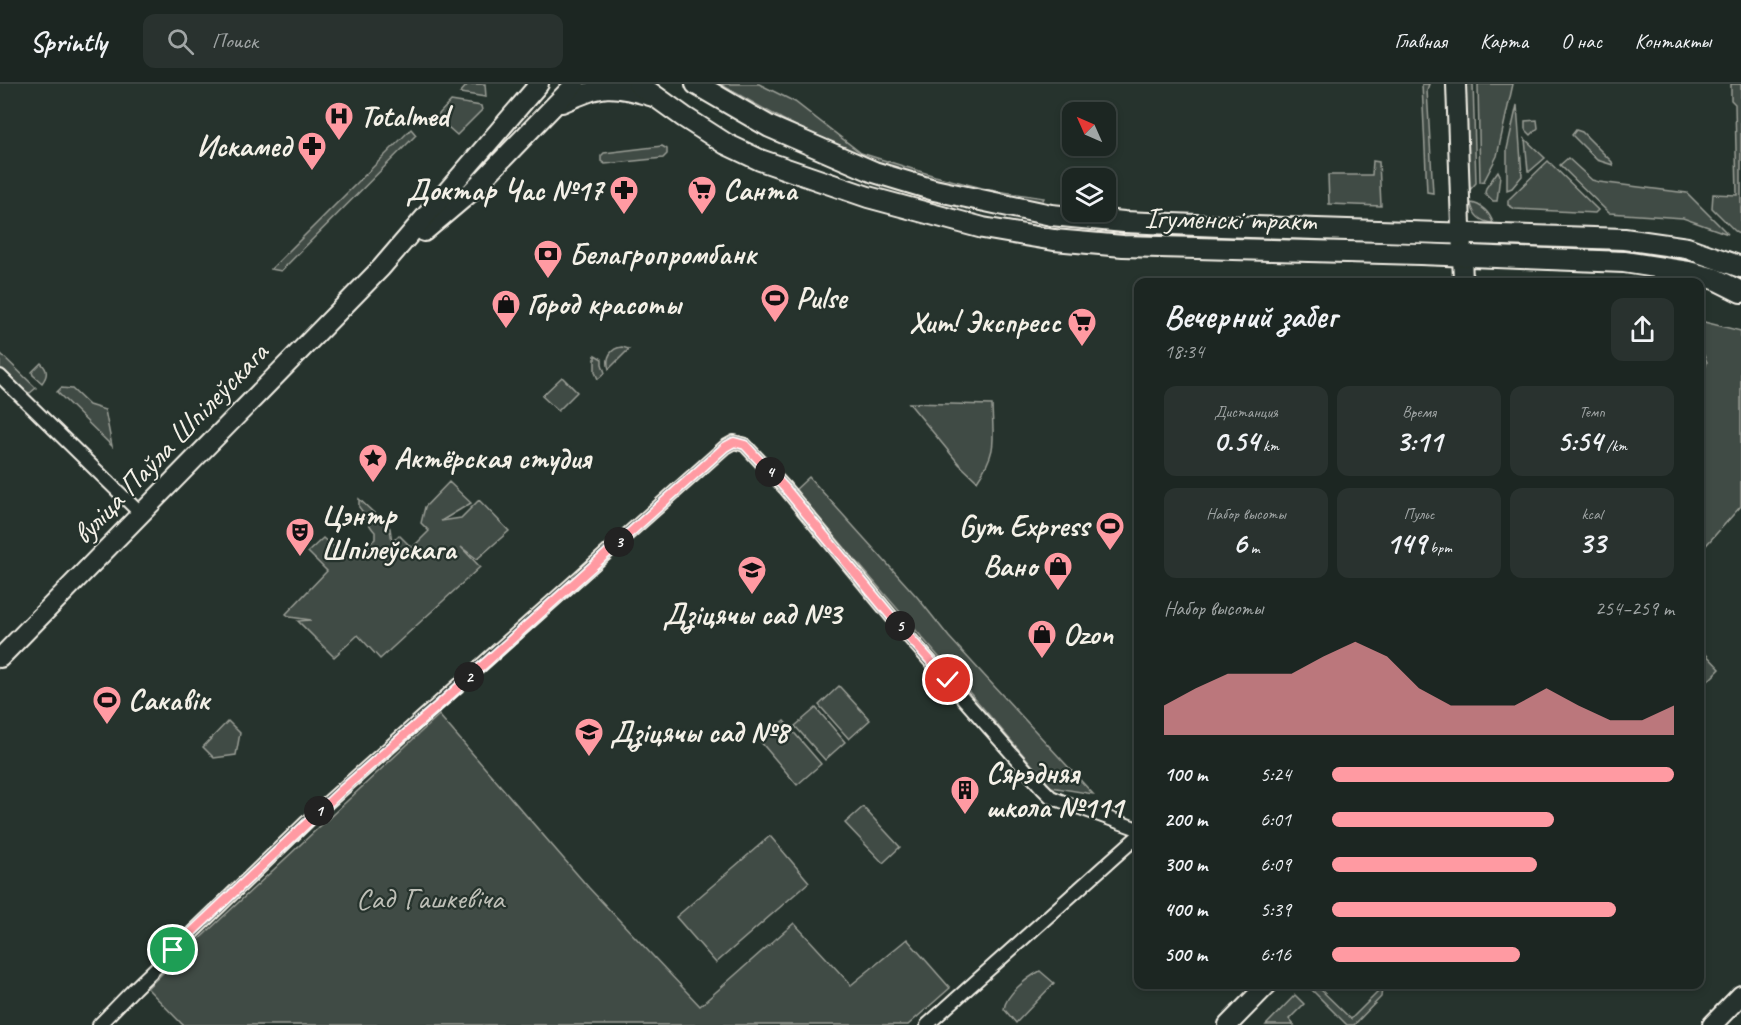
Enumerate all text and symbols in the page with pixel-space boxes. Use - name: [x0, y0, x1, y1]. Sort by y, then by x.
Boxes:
- search box: [143, 14, 563, 68]
- text: Sprintly: [30, 24, 107, 59]
- icon: search: [164, 25, 197, 58]
- text: Поиск: [212, 27, 258, 55]
- text: Главная: [1394, 28, 1447, 54]
- text: Карта: [1480, 28, 1528, 54]
- text: О нас: [1561, 28, 1602, 54]
- text: Контакты: [1635, 28, 1711, 54]
- place label: Totalmed: [360, 97, 454, 135]
- hospital icon: Totalmed: [323, 100, 355, 142]
- north arrow: [1062, 102, 1116, 156]
- map controls: [1062, 102, 1116, 222]
- place label: Искамед: [196, 127, 294, 165]
- pharmacy icon: Искамед: [296, 130, 328, 172]
- button: layers: [1062, 168, 1116, 222]
- place label: Доктар Час №17: [406, 171, 607, 209]
- place label: Санта: [723, 171, 799, 209]
- pharmacy icon: Доктар Час №17: [608, 174, 640, 216]
- supermarket icon: Санта: [686, 174, 718, 216]
- street label: Ігуменскі тракт: [1144, 199, 1319, 240]
- place label: Белагропромбанк: [569, 235, 758, 273]
- bank icon: Белагропромбанк: [532, 238, 564, 280]
- place label: Pulse: [796, 279, 848, 317]
- sports icon: Pulse: [759, 282, 791, 324]
- place label: Город красоты: [527, 285, 683, 323]
- shop icon: Город красоты: [490, 288, 522, 330]
- text: Вечерний забег: [1164, 295, 1337, 337]
- button: share: [1611, 298, 1674, 361]
- place label: Хит! Экспресс: [909, 303, 1062, 341]
- supermarket icon: Хит! Экспресс: [1066, 306, 1098, 348]
- street label: вуліца Паўла Шпілеўскага: [64, 333, 278, 552]
- text: 18:34: [1164, 339, 1204, 364]
- text: Дистанция: [1214, 402, 1278, 422]
- text: Время: [1402, 402, 1436, 422]
- text: Темп: [1579, 402, 1605, 422]
- text: 0.54: [1213, 422, 1259, 460]
- text: 3:11: [1396, 422, 1442, 460]
- text: 5:54: [1557, 422, 1602, 460]
- text: km: [1259, 436, 1279, 456]
- text: /km: [1602, 436, 1627, 456]
- place label: Актёрская студия: [394, 439, 593, 477]
- place icon: Актёрская студия: [357, 442, 389, 484]
- pin: 4: [755, 457, 785, 487]
- text: 4: [766, 462, 774, 482]
- place label: Цэнтр Шпілеўскага: [321, 496, 458, 568]
- text: Набор высоты: [1206, 504, 1286, 524]
- text: Пульс: [1404, 504, 1434, 524]
- text: kcal: [1581, 504, 1603, 524]
- place label: Gym Express: [959, 507, 1092, 545]
- sports icon: Gym Express: [1094, 510, 1126, 552]
- theatre icon: Цэнтр Шпілеўскага: [284, 516, 316, 558]
- text: 6: [1233, 524, 1247, 562]
- text: 149: [1386, 524, 1426, 562]
- text: 33: [1579, 524, 1606, 562]
- pin: 3: [604, 527, 634, 557]
- text: 3: [615, 532, 623, 552]
- text: m: [1247, 538, 1259, 558]
- text: bpm: [1426, 538, 1452, 558]
- place label: Вано: [983, 547, 1040, 585]
- shop icon: Вано: [1042, 550, 1074, 592]
- school or university icon: Дзіцячы сад №3: [736, 554, 768, 596]
- place label: Дзіцячы сад №3: [663, 595, 844, 634]
- text: Набор высоты: [1164, 596, 1263, 621]
- text: 254–259 m: [1595, 596, 1674, 621]
- pin: 5: [885, 611, 915, 641]
- place label: Ozon: [1063, 615, 1114, 653]
- text: 5: [897, 616, 903, 636]
- shop icon: Ozon: [1026, 618, 1058, 660]
- pin: [922, 654, 973, 705]
- pin: 2: [454, 662, 484, 692]
- icon: check: [931, 663, 964, 696]
- text: 2: [465, 667, 473, 687]
- place label: Сакавік: [128, 681, 212, 719]
- sports icon: Сакавік: [91, 684, 123, 726]
- place label: Дзіцячы сад №8: [610, 713, 792, 752]
- school or university icon: Дзіцячы сад №8: [573, 716, 605, 758]
- place label: Сярэдняя школа №111: [986, 754, 1127, 826]
- text: 100 m: [1164, 762, 1207, 787]
- text: 5:24: [1260, 762, 1291, 787]
- building icon: Сярэдняя школа №111: [949, 774, 981, 816]
- pin: 1: [304, 796, 334, 826]
- text: 1: [315, 801, 323, 821]
- text: 200 m: [1164, 807, 1207, 832]
- text: 6:01: [1260, 807, 1291, 832]
- text: 300 m: [1164, 852, 1207, 877]
- text: 6:09: [1260, 852, 1291, 877]
- park label: Сад Гашкевіча: [356, 879, 506, 917]
- text: 400 m: [1164, 897, 1207, 922]
- text: 5:39: [1260, 897, 1291, 922]
- pin: [147, 924, 198, 975]
- icon: arrive: [156, 933, 189, 966]
- text: 500 m: [1164, 942, 1207, 967]
- text: 6:16: [1260, 942, 1291, 967]

